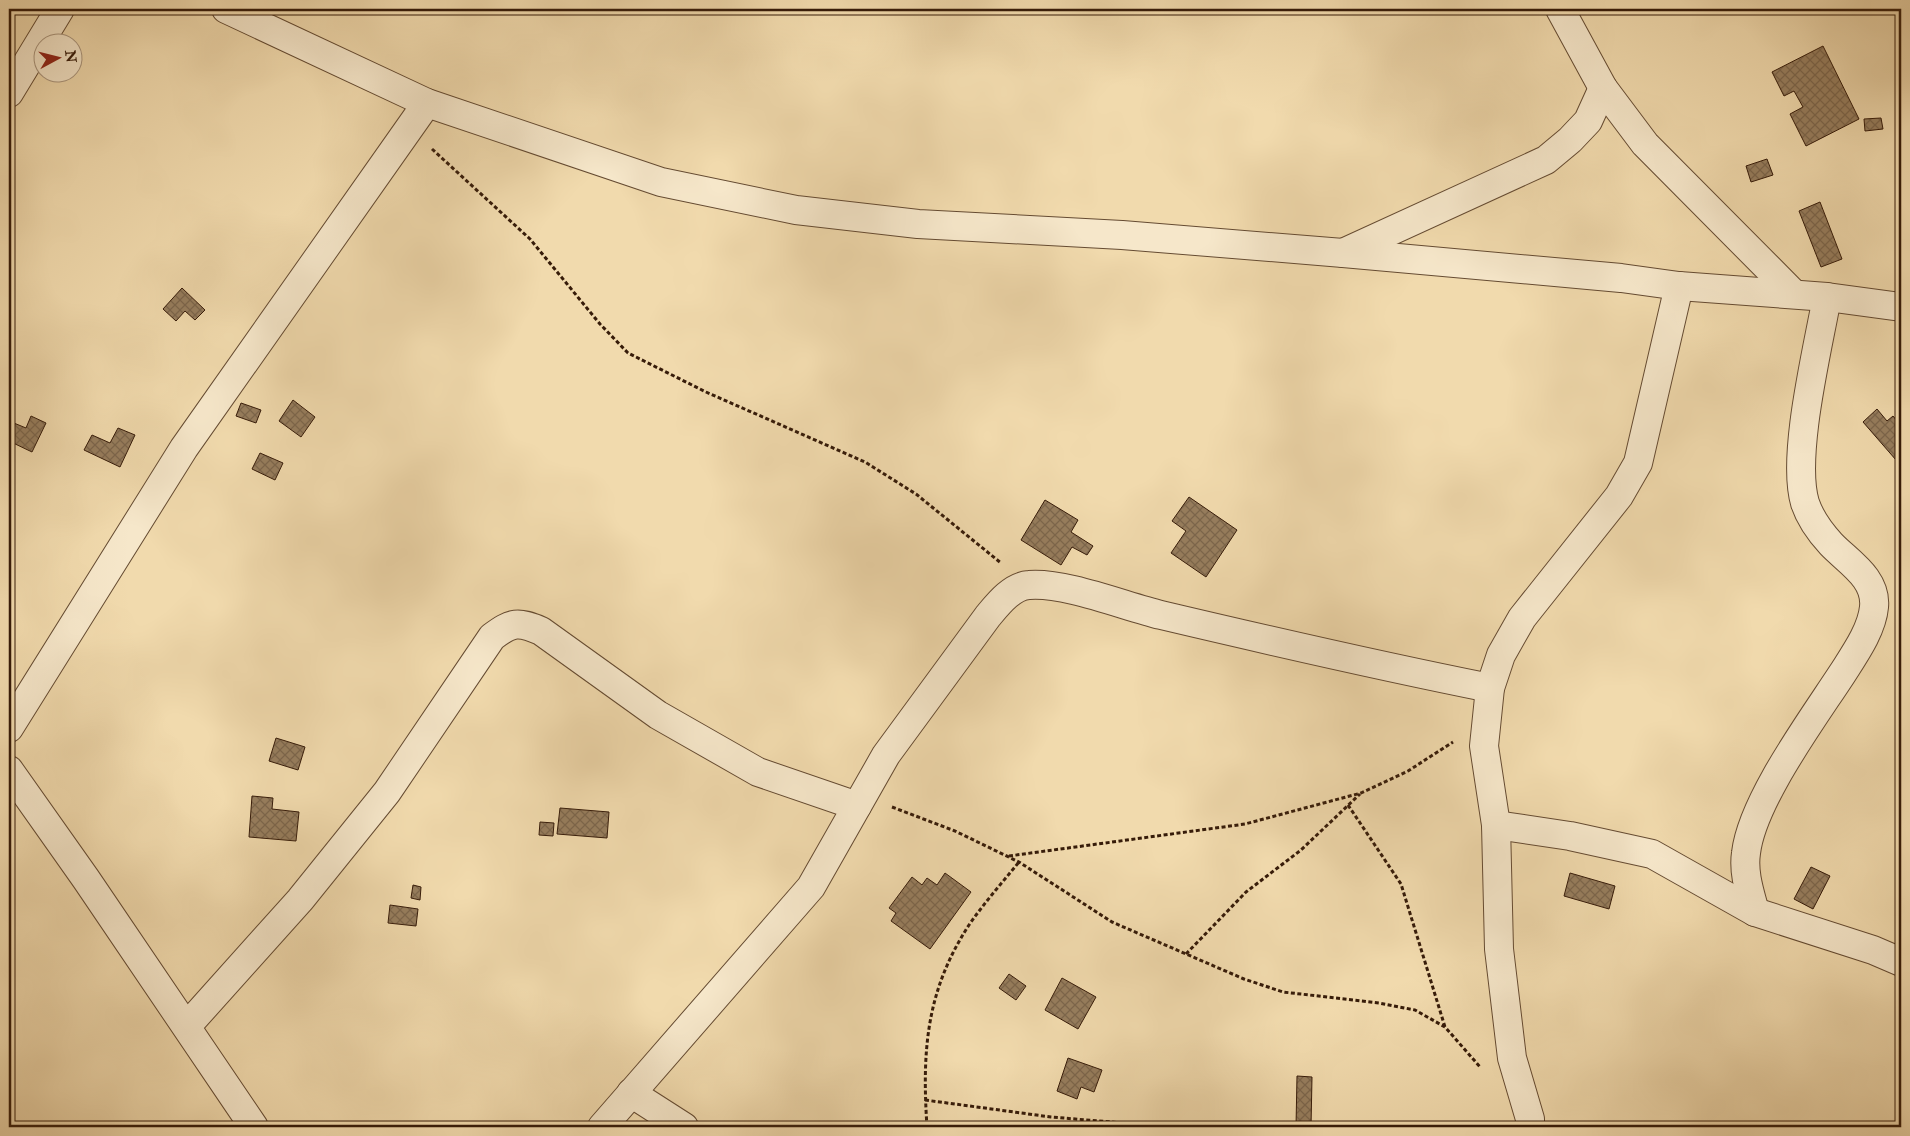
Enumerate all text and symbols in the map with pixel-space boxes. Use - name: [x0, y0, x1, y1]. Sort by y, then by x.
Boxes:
- north arrow: [32, 32, 82, 82]
- text: N: [61, 48, 80, 64]

